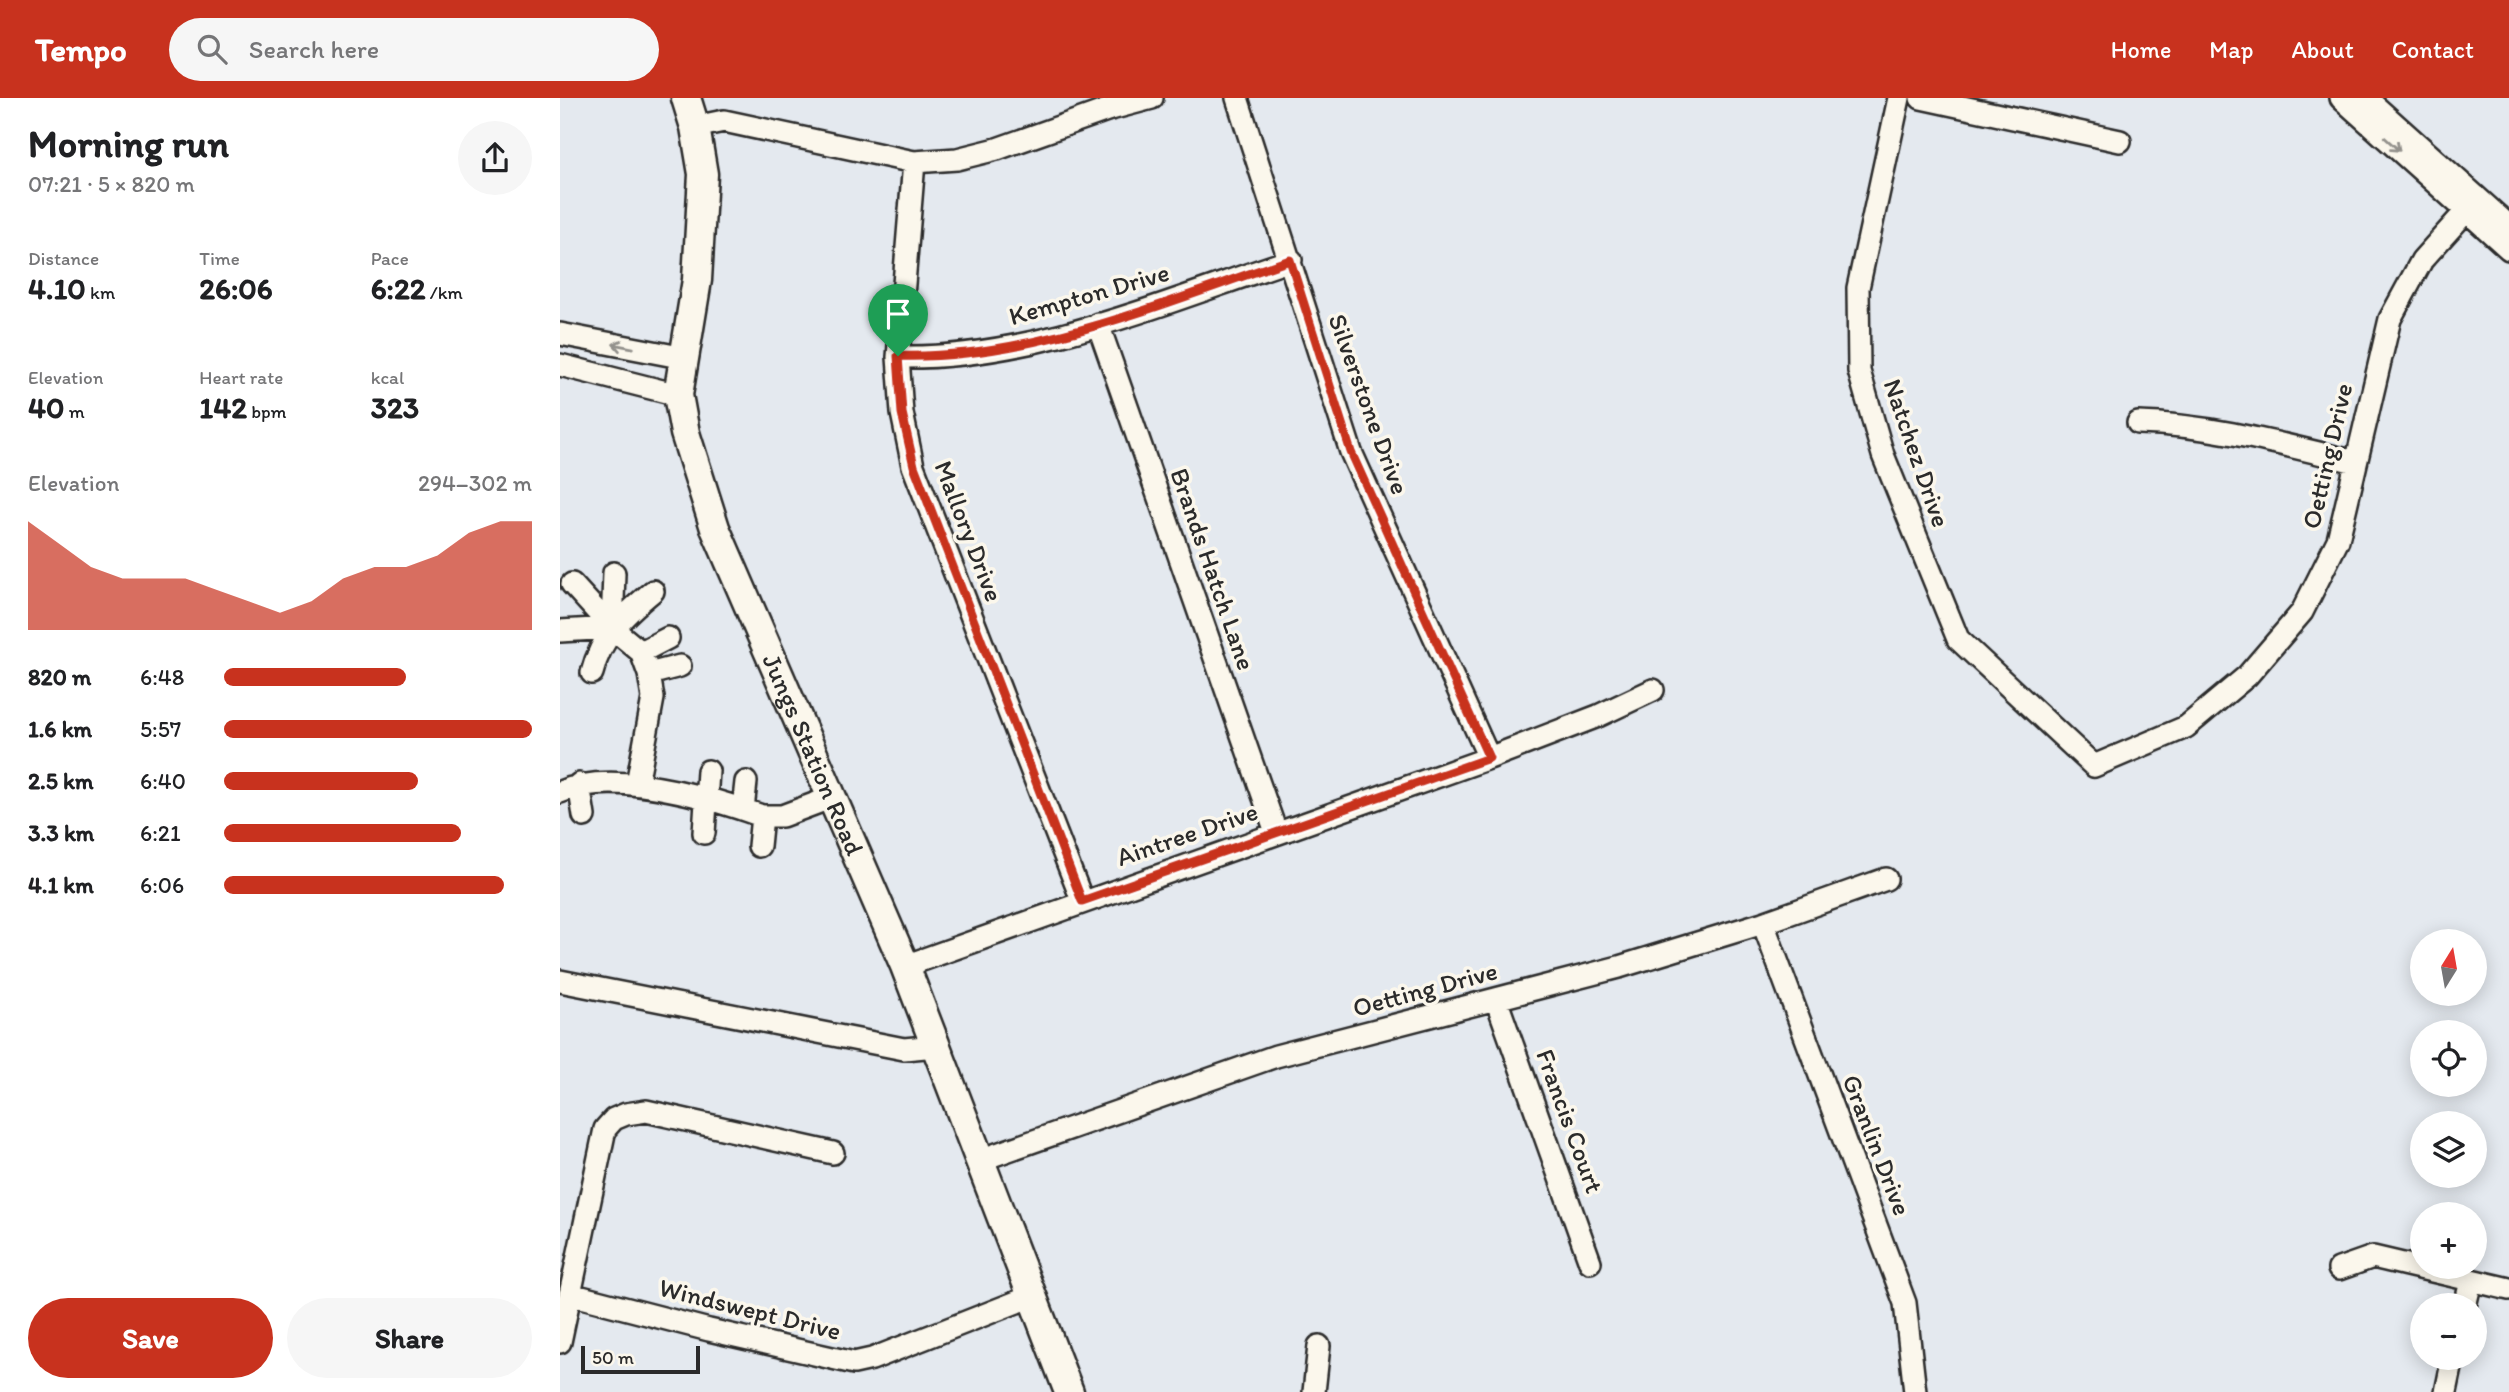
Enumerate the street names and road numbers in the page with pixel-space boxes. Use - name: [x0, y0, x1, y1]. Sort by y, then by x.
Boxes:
- street label: Kempton Drive: [1005, 256, 1173, 332]
- street label: Silverstone Drive: [1322, 309, 1416, 499]
- street label: Natchez Drive: [1877, 375, 1957, 531]
- street label: Oetting Drive: [2295, 380, 2359, 532]
- street label: Mallory Drive: [927, 456, 1011, 606]
- street label: Brands Hatch Lane: [1163, 464, 1263, 674]
- street label: Jungs Station Road: [756, 649, 871, 861]
- street label: Aintree Drive: [1112, 795, 1262, 873]
- street label: Oetting Drive: [1349, 954, 1501, 1024]
- street label: Francis Court: [1529, 1045, 1611, 1198]
- street label: Granlin Drive: [1835, 1070, 1919, 1220]
- street label: Windswept Drive: [656, 1271, 844, 1347]

